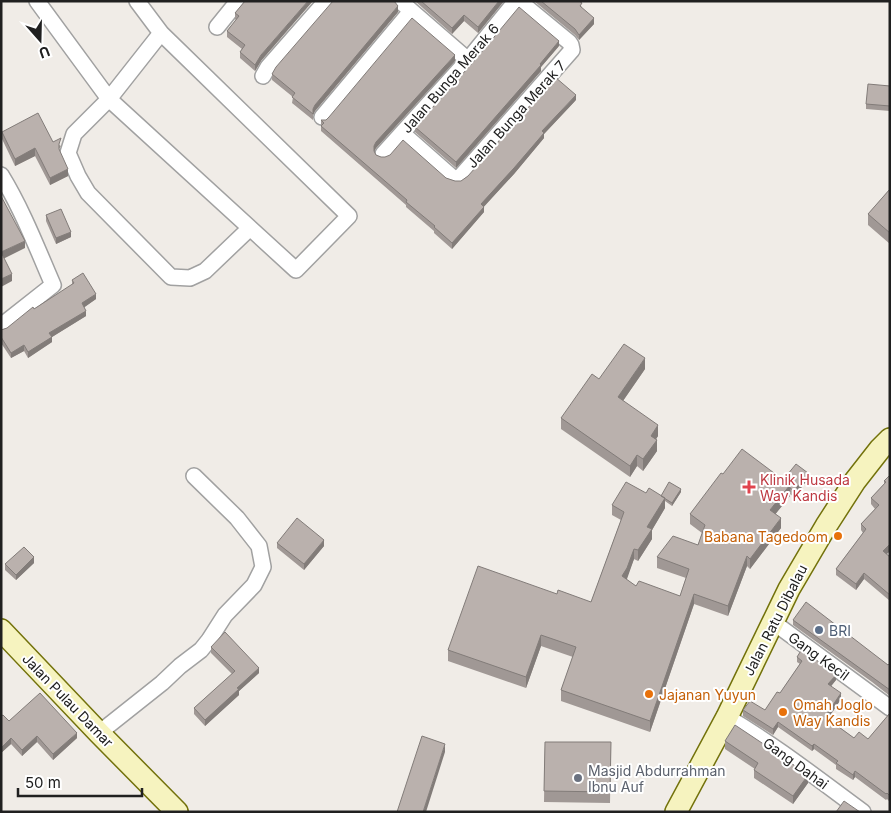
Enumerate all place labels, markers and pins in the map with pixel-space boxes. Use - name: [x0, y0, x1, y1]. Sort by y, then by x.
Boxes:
- place label: Klinik Husada Way Kandis: [760, 471, 850, 504]
- marker: Klinik Husada Way Kandis: [742, 480, 756, 494]
- place label: Babana Tagedoom: [704, 528, 828, 545]
- marker: Babana Tagedoom: [832, 530, 844, 542]
- place label: BRI: [829, 622, 851, 639]
- marker: BRI: [813, 624, 825, 636]
- place label: Jajanan Yuyun: [659, 686, 756, 703]
- marker: Jajanan Yuyun: [643, 688, 655, 700]
- place label: Omah Joglo Way Kandis: [793, 696, 873, 729]
- marker: Omah Joglo Way Kandis: [777, 706, 789, 718]
- place label: Masjid Abdurrahman Ibnu Auf: [588, 762, 726, 795]
- marker: Masjid Abdurrahman Ibnu Auf: [572, 772, 584, 784]

